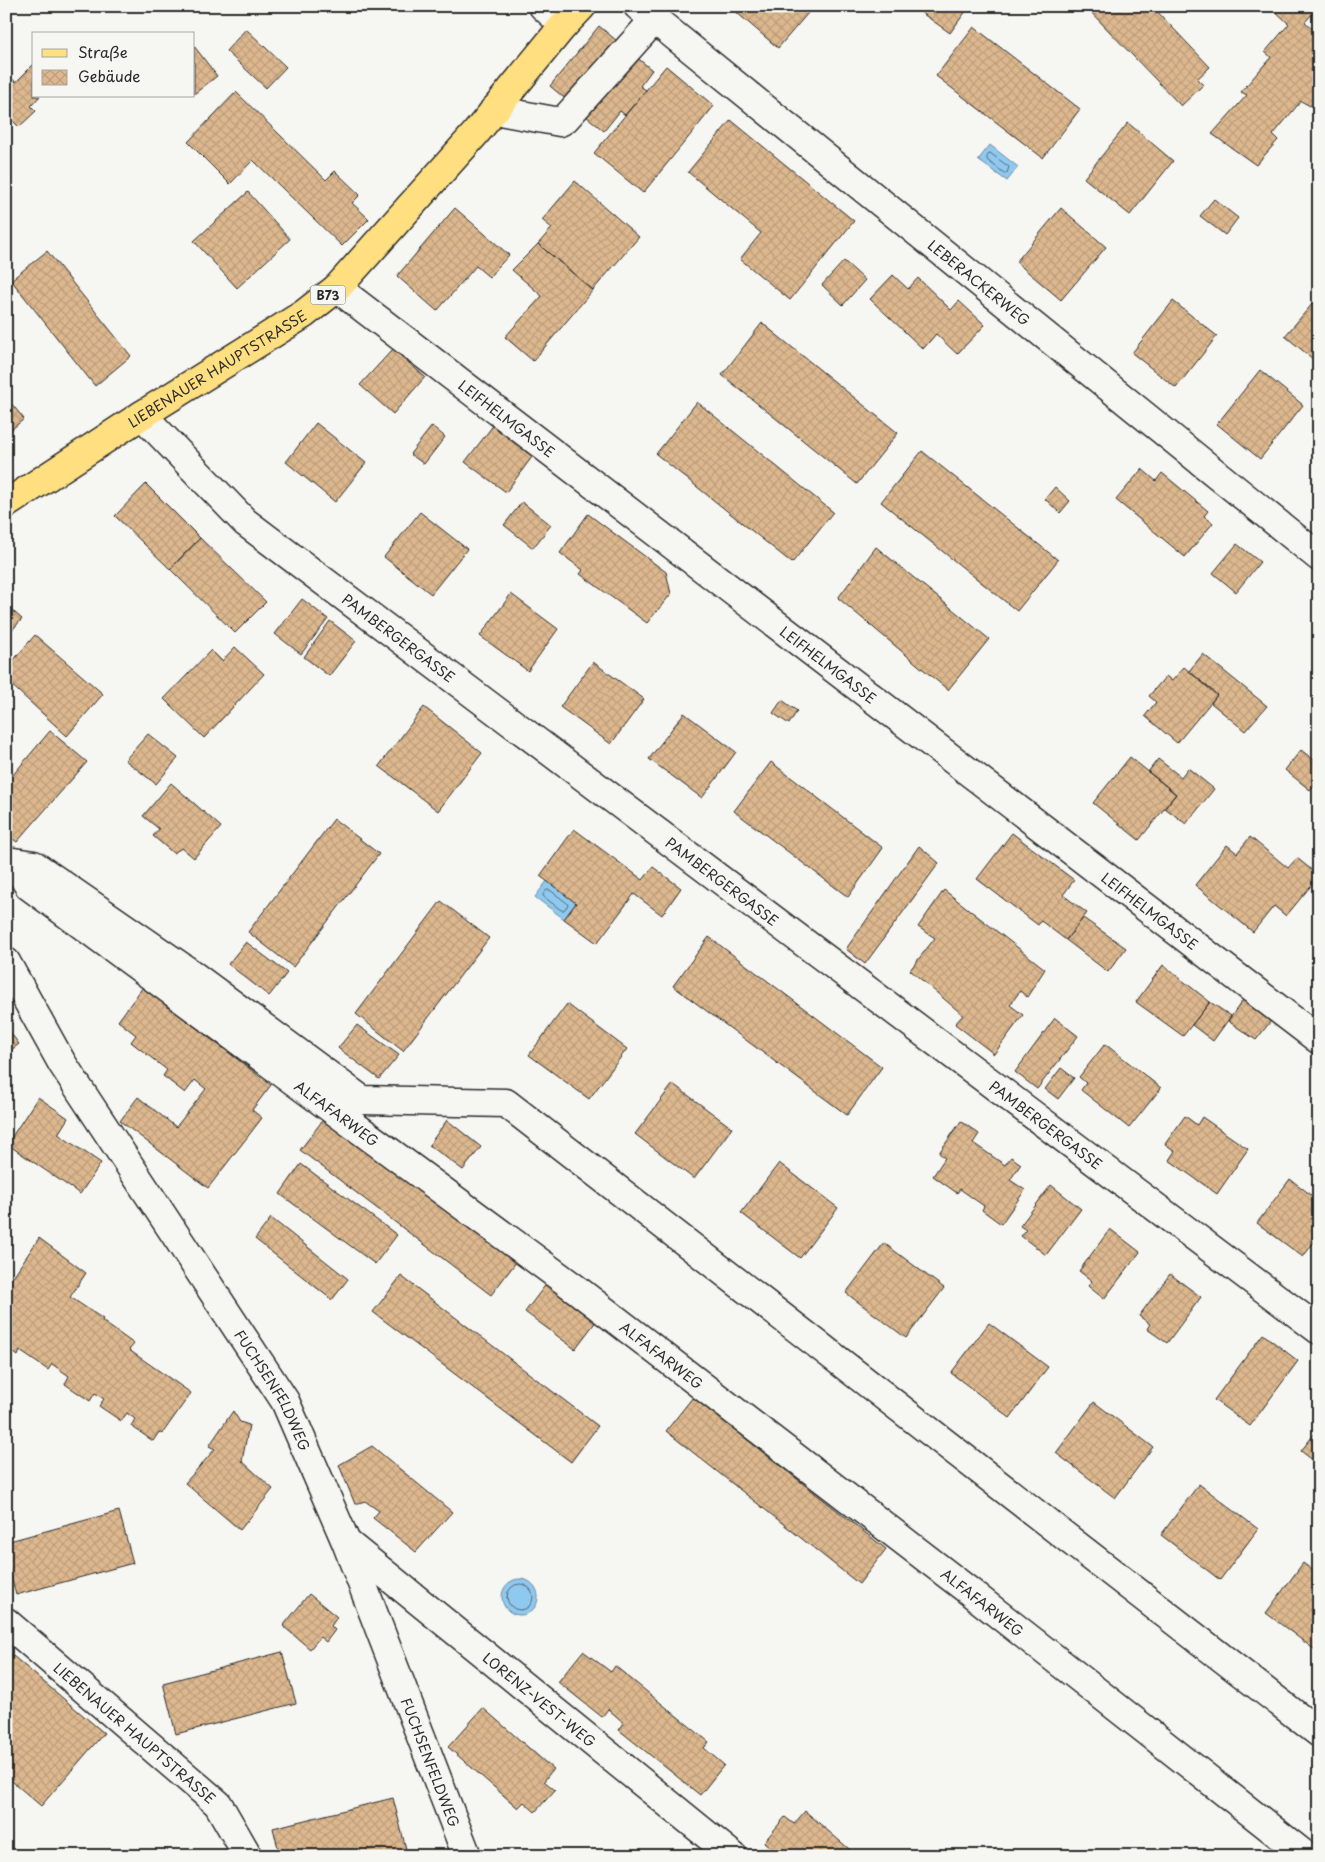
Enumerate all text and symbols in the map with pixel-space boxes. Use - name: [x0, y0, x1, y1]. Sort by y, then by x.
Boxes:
- legend: [32, 32, 195, 98]
- text: Straße: [78, 40, 128, 63]
- text: Gebäude: [78, 64, 140, 87]
- street label: LEBERACKERWEG: [924, 234, 1035, 330]
- road number: B73: [310, 286, 346, 304]
- street label: LIEBENAUER HAUPTSTRASSE: [123, 304, 311, 432]
- street label: LEIFHELMGASSE: [454, 374, 560, 462]
- street label: PAMBERGERGASSE: [338, 588, 460, 687]
- street label: LEIFHELMGASSE: [776, 621, 881, 708]
- street label: PAMBERGERGASSE: [662, 832, 783, 931]
- street label: LEIFHELMGASSE: [1097, 867, 1203, 954]
- street label: ALFAFARWEG: [291, 1075, 383, 1151]
- street label: PAMBERGERGASSE: [985, 1075, 1107, 1174]
- street label: ALFAFARWEG: [616, 1316, 708, 1394]
- street label: FUCHSENFELDWEG: [230, 1325, 316, 1454]
- street label: ALFAFARWEG: [937, 1563, 1028, 1641]
- street label: LORENZ-VEST-WEG: [479, 1647, 601, 1751]
- street label: LIEBENAUER HAUPTSTRASSE: [49, 1657, 221, 1808]
- street label: FUCHSENFELDWEG: [396, 1694, 465, 1830]

